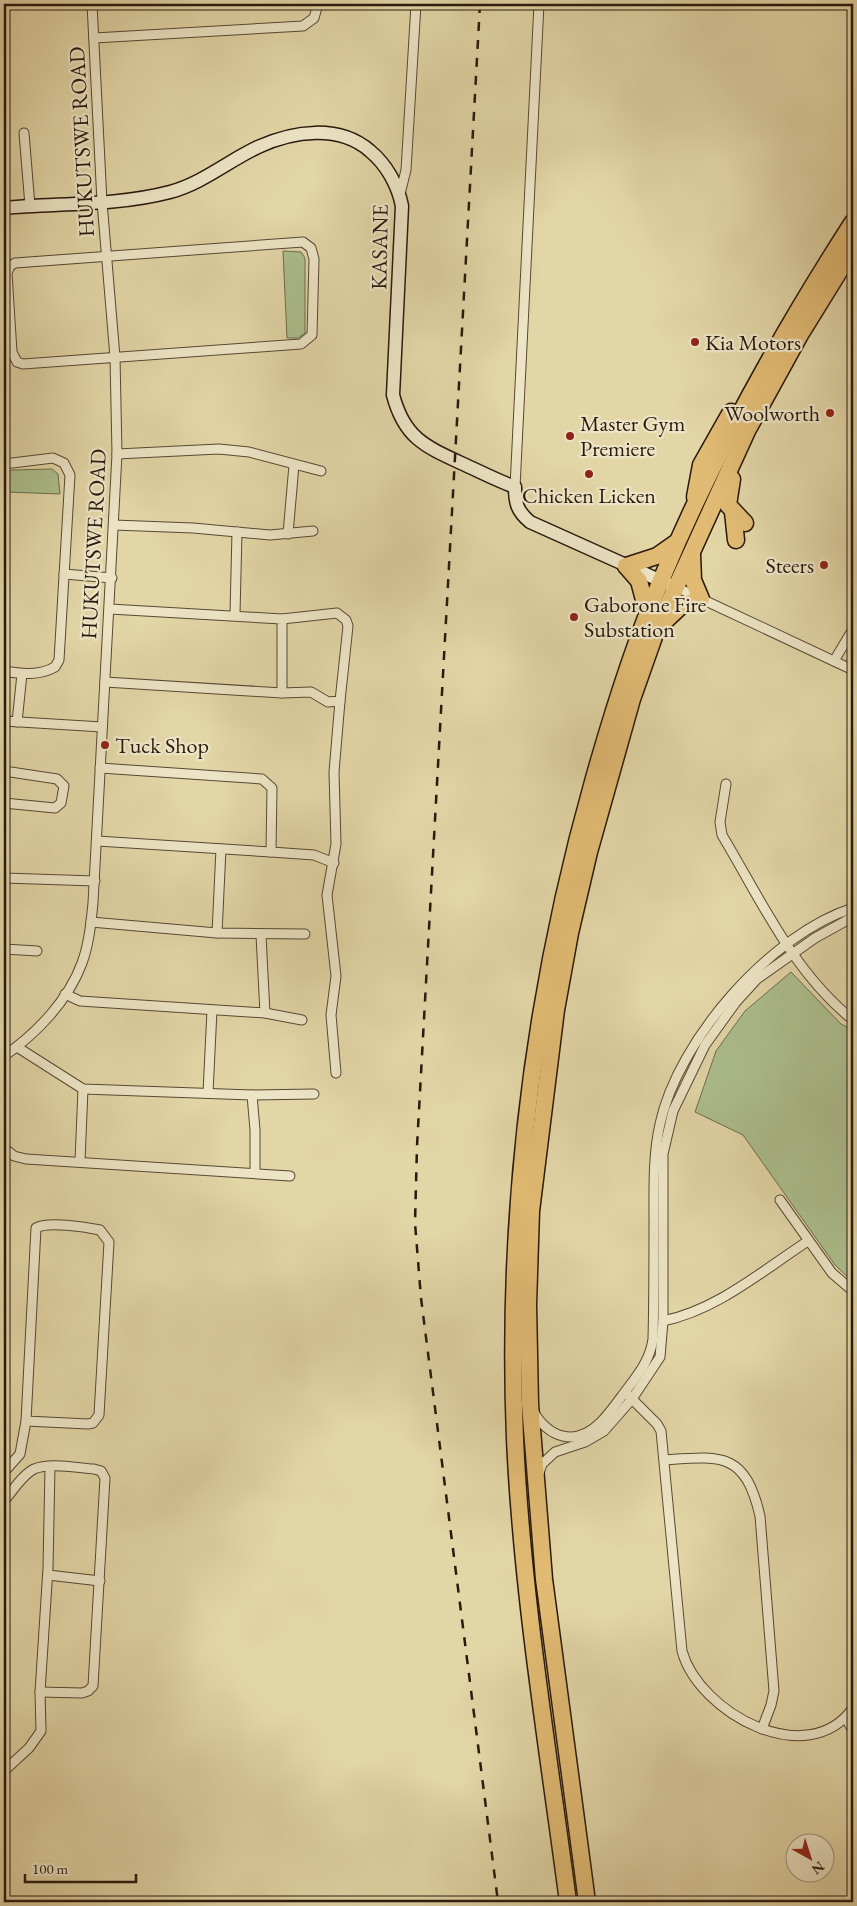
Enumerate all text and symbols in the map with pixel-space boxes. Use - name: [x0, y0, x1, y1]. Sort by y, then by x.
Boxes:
- street label: HUKUTSWE ROAD: [62, 46, 101, 238]
- street label: KASANE: [364, 204, 395, 290]
- place label: Kia Motors: [705, 328, 801, 357]
- marker: Kia Motors: [689, 336, 701, 348]
- place label: Woolworth: [724, 399, 820, 428]
- marker: Woolworth: [824, 407, 836, 419]
- place label: Master Gym Premiere: [580, 409, 685, 463]
- marker: Master Gym Premiere: [564, 430, 576, 442]
- street label: HUKUTSWE ROAD: [74, 448, 113, 640]
- marker: Chicken Licken: [583, 468, 595, 480]
- place label: Chicken Licken: [522, 481, 656, 510]
- place label: Steers: [765, 551, 814, 580]
- marker: Steers: [818, 559, 830, 571]
- place label: Gaborone Fire Substation: [584, 590, 707, 644]
- marker: Gaborone Fire Substation: [568, 611, 580, 623]
- place label: Tuck Shop: [115, 731, 209, 760]
- marker: Tuck Shop: [99, 739, 111, 751]
- north arrow: [784, 1834, 834, 1884]
- scale bar: [25, 1851, 136, 1883]
- text: N: [808, 1858, 828, 1879]
- text: 100 m: [32, 1859, 69, 1878]

